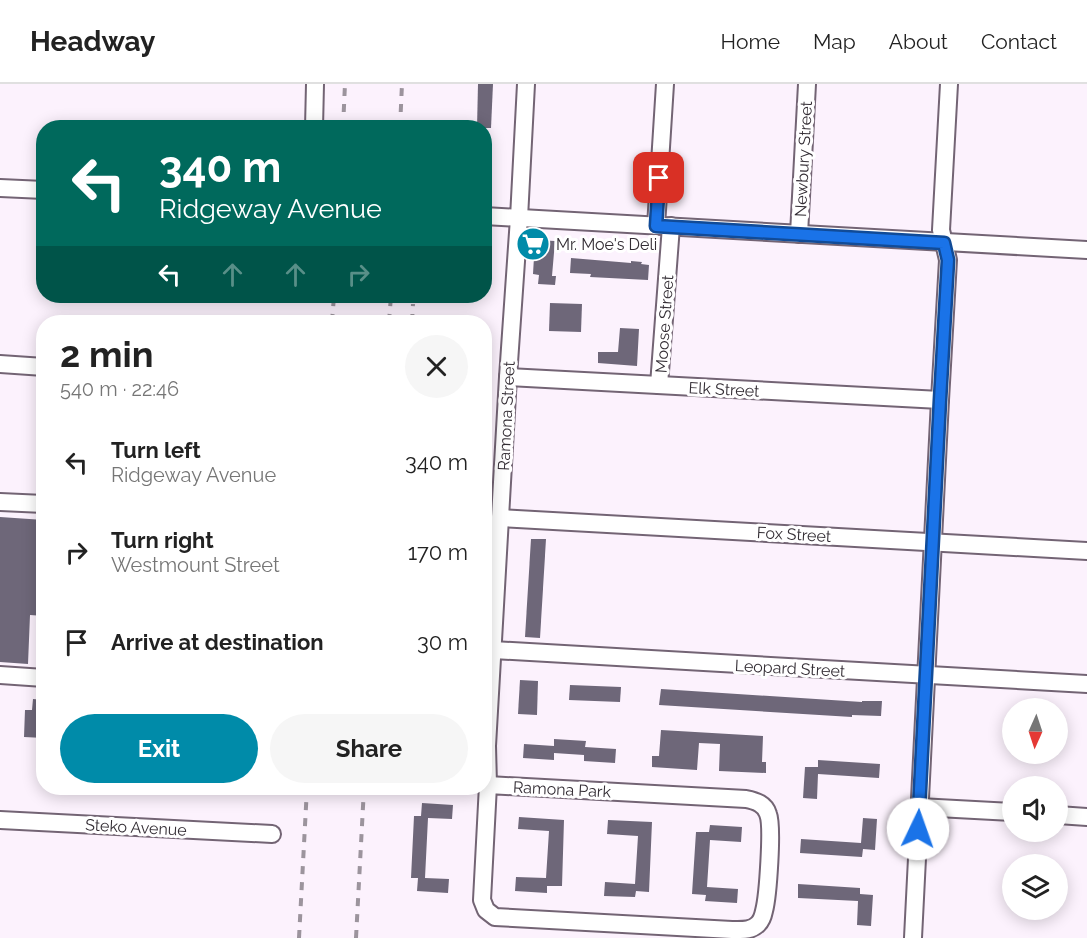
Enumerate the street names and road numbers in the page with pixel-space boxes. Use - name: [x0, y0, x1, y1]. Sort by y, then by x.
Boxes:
- street label: Newbury Street: [791, 100, 816, 217]
- street label: Moose Street: [652, 274, 677, 374]
- street label: Ramona Street: [494, 360, 519, 471]
- street label: Elk Street: [688, 378, 761, 401]
- street label: Fox Street: [756, 523, 832, 546]
- street label: Leopard Street: [734, 656, 846, 681]
- street label: Ramona Park: [513, 777, 612, 802]
- street label: Steko Avenue: [85, 815, 187, 840]

